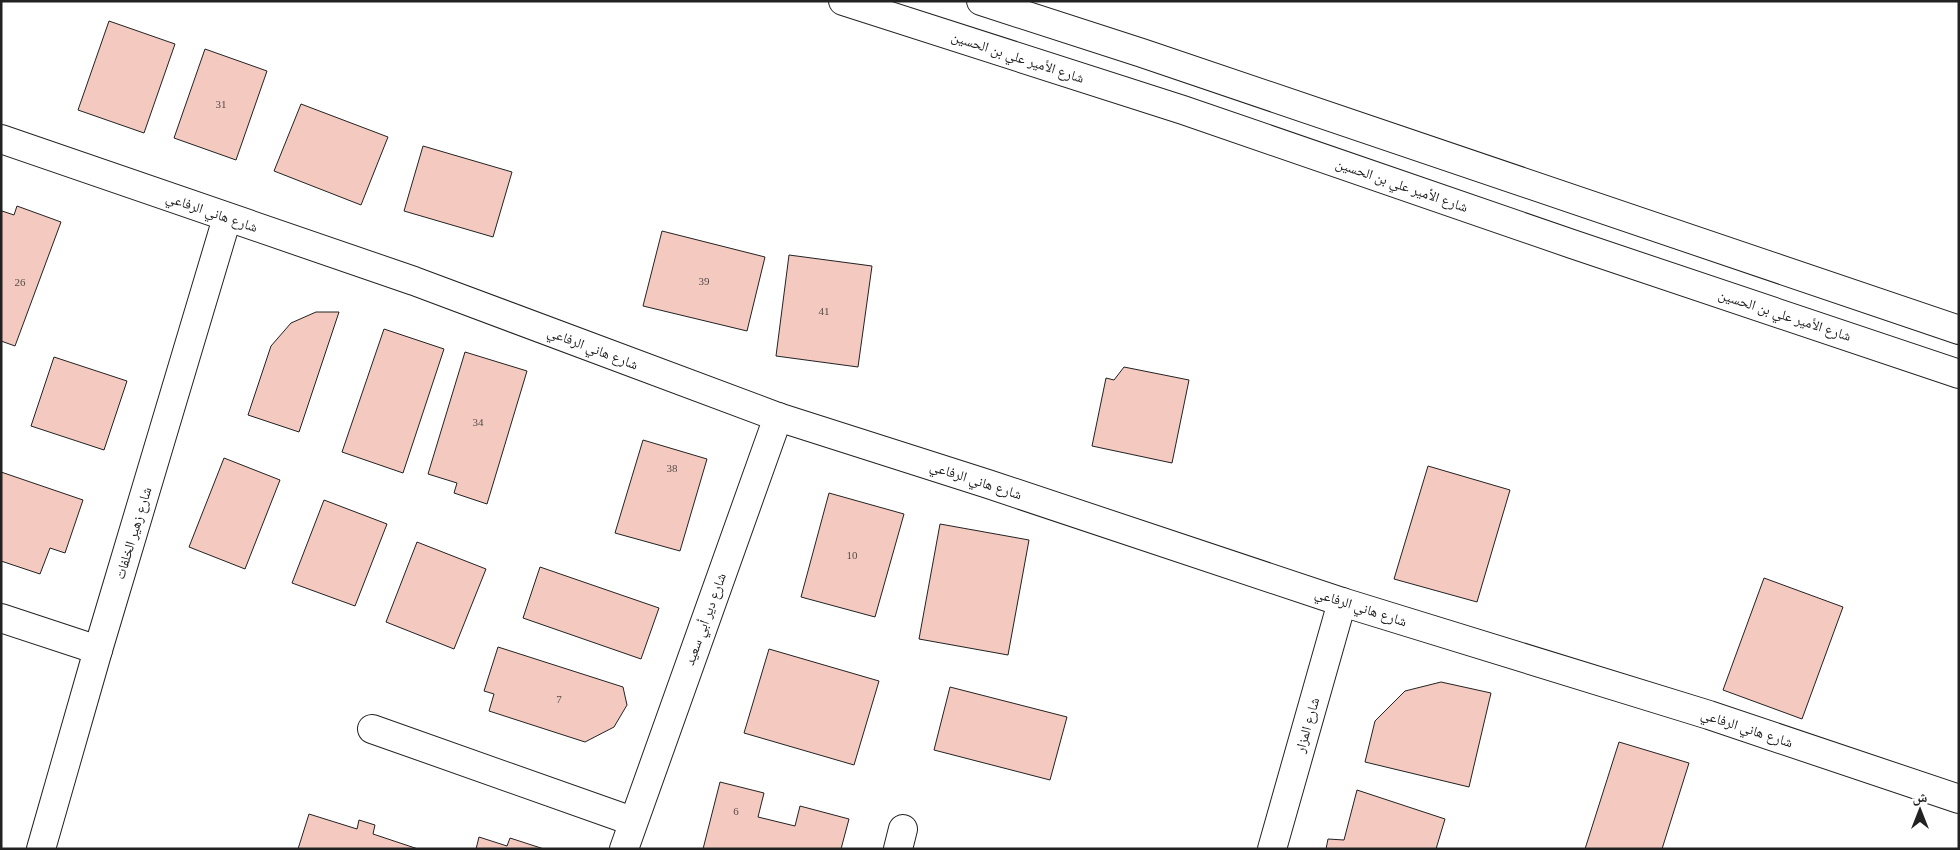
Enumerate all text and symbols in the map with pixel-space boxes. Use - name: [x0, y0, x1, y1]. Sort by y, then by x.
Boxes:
- street label: شارع الأمير علي بن الحسين: [949, 29, 1086, 89]
- house number: 31: [216, 98, 227, 110]
- street label: شارع الأمير علي بن الحسين: [1333, 156, 1470, 218]
- street label: شارع هاني الرفاعي: [163, 190, 260, 239]
- house number: 39: [699, 275, 710, 287]
- house number: 26: [15, 276, 26, 288]
- street label: شارع الأمير علي بن الحسين: [1716, 287, 1853, 347]
- house number: 41: [819, 305, 830, 317]
- street label: شارع هاني الرفاعي: [544, 324, 640, 376]
- house number: 34: [473, 416, 484, 428]
- street label: شارع هاني الرفاعي: [927, 459, 1024, 506]
- house number: 38: [667, 462, 678, 474]
- street label: شارع زهير الخلفات: [112, 485, 157, 582]
- house number: 10: [847, 549, 858, 561]
- street label: شارع دير أبي سعيد: [681, 571, 732, 668]
- street label: شارع هاني الرفاعي: [1312, 586, 1409, 633]
- house number: 7: [556, 693, 562, 705]
- street label: شارع المزار: [1292, 696, 1324, 756]
- street label: شارع هاني الرفاعي: [1698, 707, 1795, 754]
- north arrow: [1895, 785, 1945, 835]
- text: ش: [1913, 790, 1928, 806]
- house number: 6: [733, 805, 739, 817]

